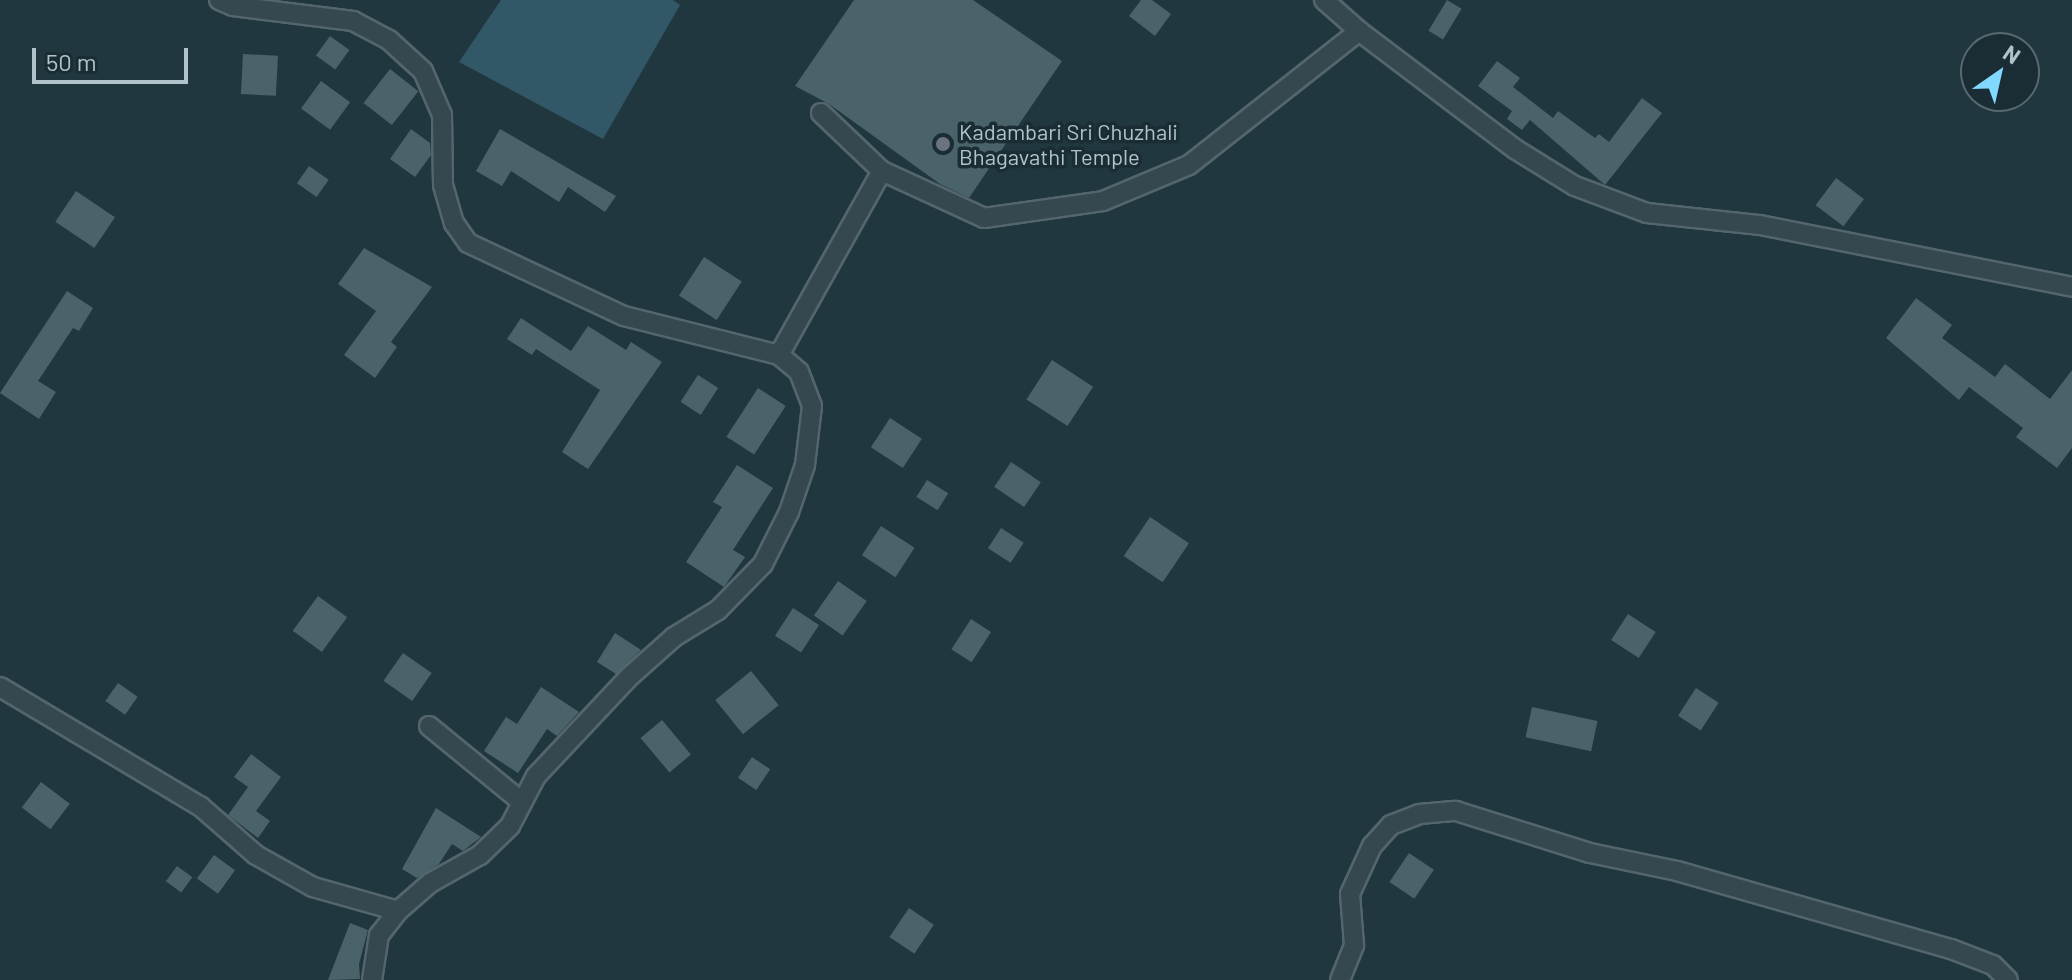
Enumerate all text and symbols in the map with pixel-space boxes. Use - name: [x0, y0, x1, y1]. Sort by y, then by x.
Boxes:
- scale bar: [36, 32, 192, 82]
- north arrow: [1960, 32, 2040, 112]
- text: N: [1999, 39, 2026, 69]
- text: 50 m: [46, 47, 97, 76]
- place label: Kadambari Sri Chuzhali Bhagavathi Temple: [959, 118, 1178, 170]
- marker: Kadambari Sri Chuzhali Bhagavathi Temple: [934, 135, 952, 153]

